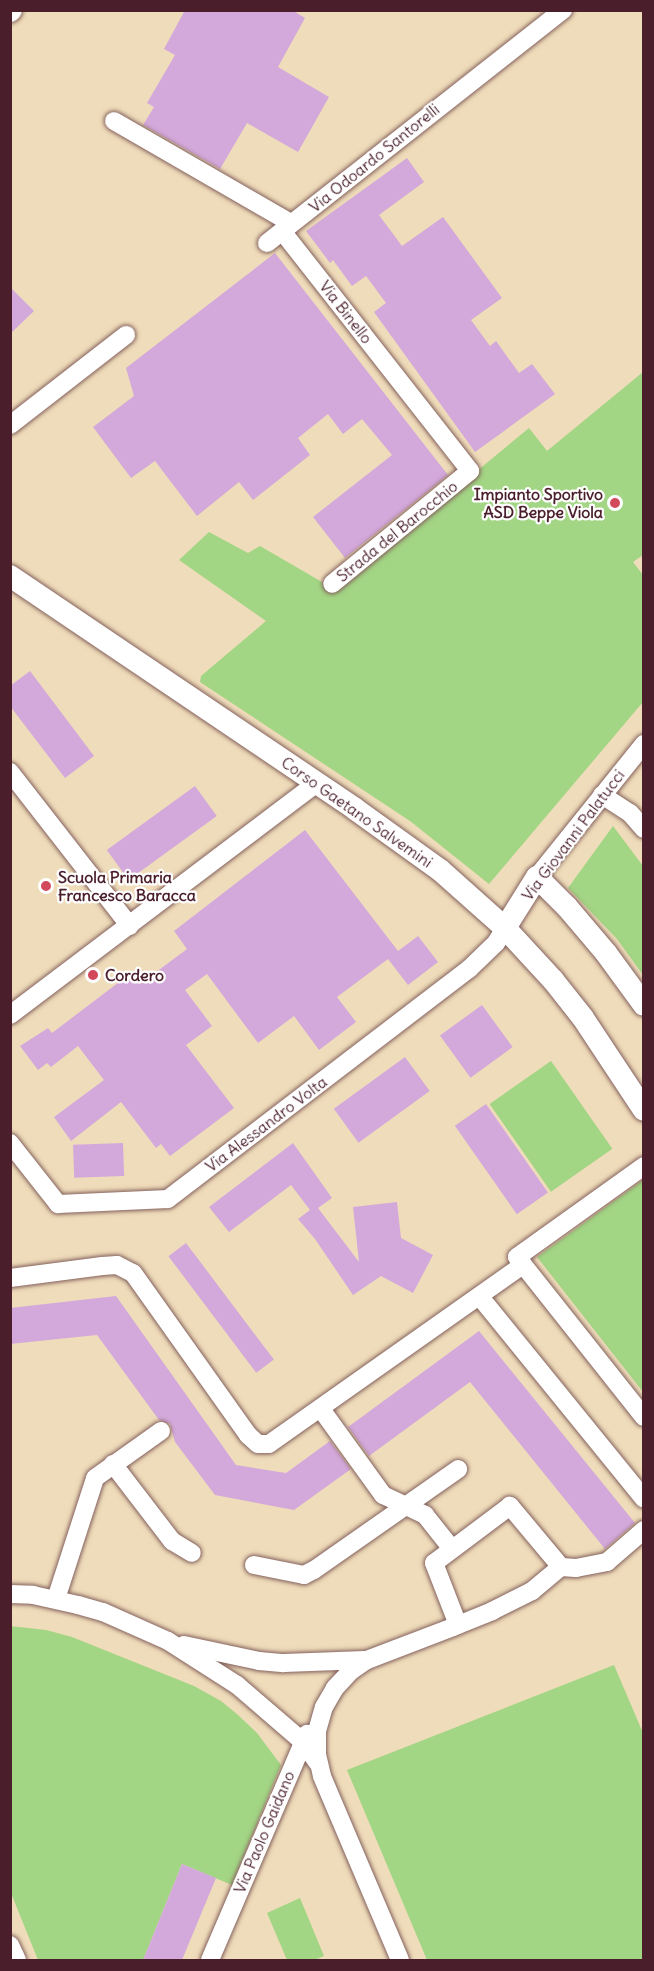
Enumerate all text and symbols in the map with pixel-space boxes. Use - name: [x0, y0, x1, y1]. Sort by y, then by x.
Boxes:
- street label: Via Odoardo Santorelli: [305, 100, 443, 216]
- street label: Via Binello: [315, 277, 377, 347]
- street label: Strada del Barocchio: [333, 476, 461, 586]
- place label: Impianto Sportivo ASD Beppe Viola: [474, 484, 603, 522]
- marker: Impianto Sportivo ASD Beppe Viola: [608, 496, 622, 510]
- street label: Corso Gaetano Salvemini: [278, 752, 436, 872]
- street label: Via Giovanni Palatucci: [518, 766, 628, 904]
- place label: Scuola Primaria Francesco Baracca: [58, 867, 196, 905]
- marker: Scuola Primaria Francesco Baracca: [39, 879, 53, 893]
- place label: Cordero: [105, 965, 164, 985]
- marker: Cordero: [86, 968, 100, 982]
- street label: Via Alessandro Volta: [202, 1072, 330, 1176]
- street label: Via Paolo Gaidano: [230, 1768, 298, 1896]

